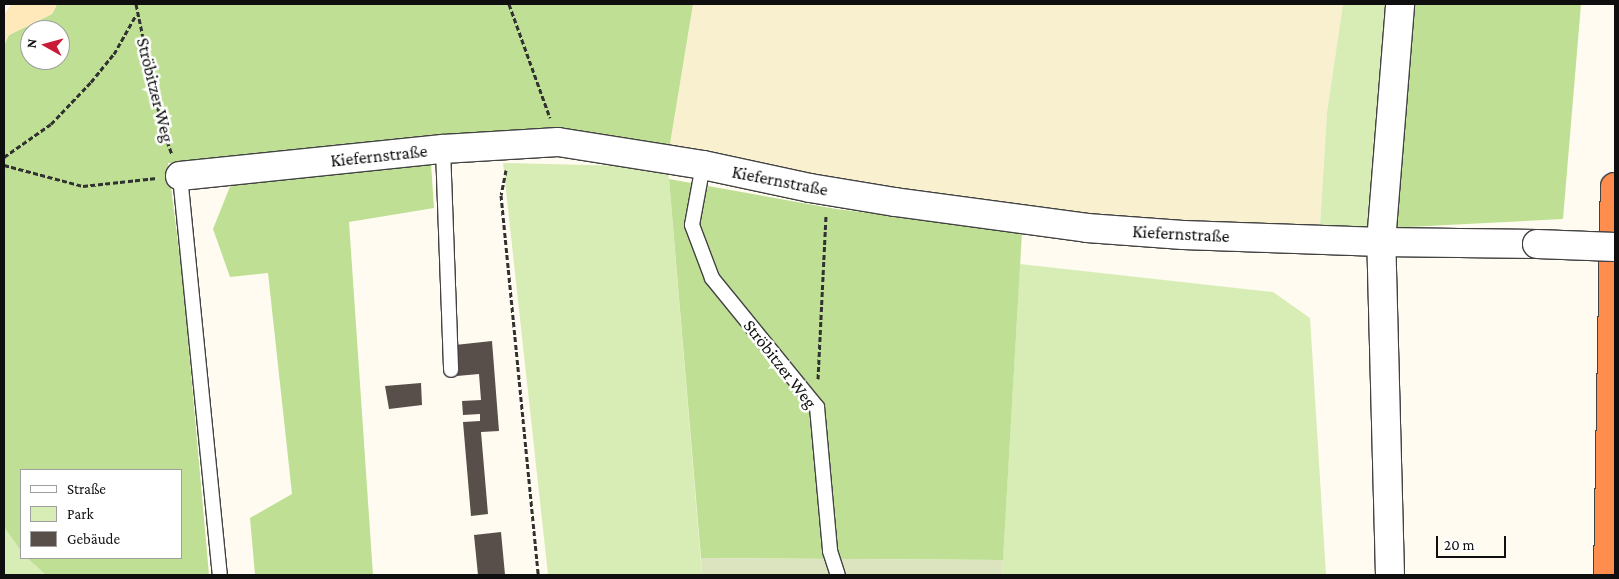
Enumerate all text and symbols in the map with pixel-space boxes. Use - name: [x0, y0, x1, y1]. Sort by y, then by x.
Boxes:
- north arrow: [20, 20, 70, 70]
- street label: Ströbitzer Weg: [132, 36, 178, 144]
- text: N: [23, 38, 40, 49]
- street label: Kiefernstraße: [329, 140, 429, 172]
- street label: Kiefernstraße: [730, 161, 830, 201]
- street label: Kiefernstraße: [1132, 221, 1230, 247]
- street label: Ströbitzer Weg: [739, 315, 821, 413]
- legend: [20, 469, 182, 559]
- text: Straße: [67, 481, 106, 497]
- text: Park: [67, 506, 94, 522]
- scale bar: [1439, 526, 1509, 558]
- text: Gebäude: [67, 531, 120, 547]
- text: 20 m: [1444, 537, 1475, 553]

